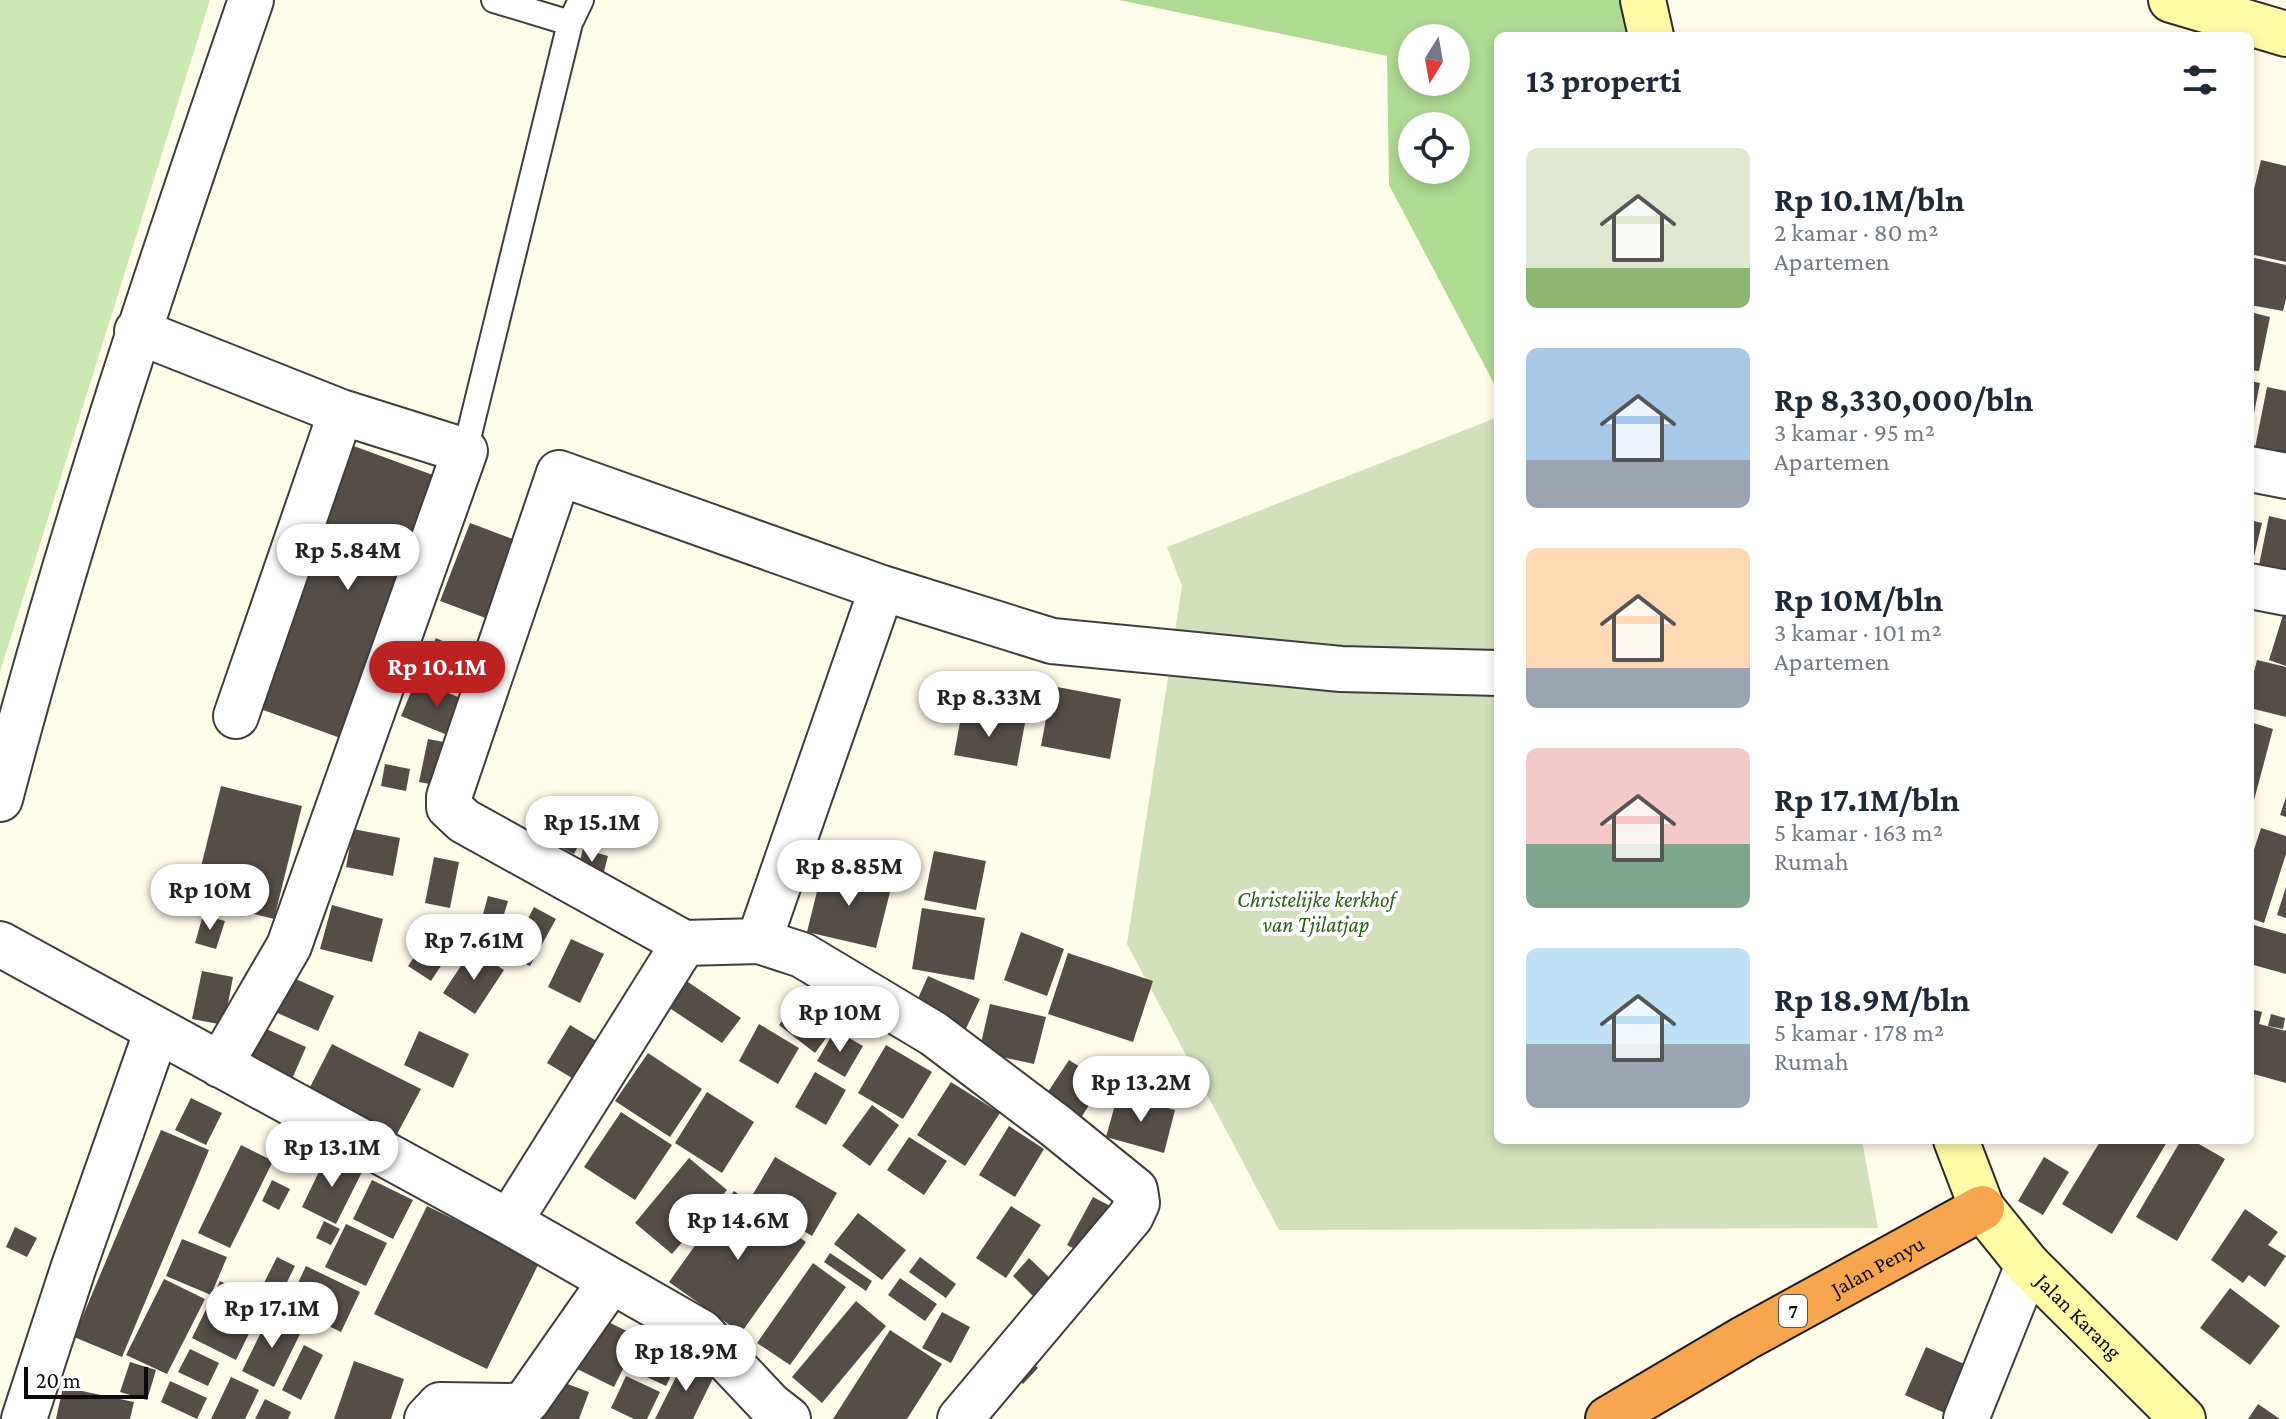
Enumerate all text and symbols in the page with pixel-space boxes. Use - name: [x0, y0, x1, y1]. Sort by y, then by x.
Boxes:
- north arrow: [1398, 24, 1470, 96]
- map controls: [1398, 24, 1470, 184]
- icon: filters: [2178, 58, 2222, 102]
- text: 13 properti: [1526, 62, 1681, 99]
- button: locate: [1398, 112, 1470, 184]
- icon: home: [1590, 180, 1686, 276]
- text: Rp 10.1M/bln: [1774, 181, 1965, 218]
- text: 2 kamar · 80 m²: [1774, 218, 1938, 247]
- text: Apartemen: [1774, 247, 1890, 276]
- icon: home: [1590, 380, 1686, 476]
- text: Rp 8,330,000/bln: [1774, 381, 2034, 418]
- text: 3 kamar · 95 m²: [1774, 418, 1935, 447]
- text: Apartemen: [1774, 447, 1890, 476]
- pin: Rp 5.84M: [265, 524, 431, 592]
- text: Rp 5.84M: [295, 535, 401, 564]
- icon: home: [1590, 580, 1686, 676]
- text: Rp 10M/bln: [1774, 581, 1943, 618]
- text: 3 kamar · 101 m²: [1774, 618, 1942, 647]
- pin: Rp 10.1M: [354, 641, 520, 709]
- text: Apartemen: [1774, 647, 1890, 676]
- text: Rp 10.1M: [387, 652, 487, 681]
- pin: Rp 8.33M: [906, 671, 1072, 739]
- text: Rp 8.33M: [936, 682, 1042, 711]
- icon: home: [1590, 780, 1686, 876]
- text: Rp 17.1M/bln: [1774, 781, 1960, 818]
- pin: Rp 15.1M: [509, 796, 675, 864]
- text: Rp 15.1M: [543, 807, 641, 836]
- text: 5 kamar · 163 m²: [1774, 818, 1943, 847]
- pin: Rp 8.85M: [766, 840, 932, 908]
- text: Rumah: [1774, 847, 1849, 876]
- text: Rp 8.85M: [795, 851, 903, 880]
- pin: Rp 10M: [145, 864, 275, 932]
- text: Rp 10M: [168, 875, 252, 904]
- park label: Christelijke kerkhof van Tjilatjap: [1237, 887, 1398, 938]
- pin: Rp 7.61M: [391, 914, 557, 982]
- text: Rp 7.61M: [424, 925, 524, 954]
- icon: home: [1590, 980, 1686, 1076]
- text: Rp 18.9M/bln: [1774, 981, 1970, 1018]
- pin: Rp 10M: [775, 986, 905, 1054]
- text: Rp 10M: [798, 997, 882, 1026]
- text: 5 kamar · 178 m²: [1774, 1018, 1944, 1047]
- text: Rumah: [1774, 1047, 1849, 1076]
- pin: Rp 13.2M: [1058, 1056, 1224, 1124]
- text: Rp 13.2M: [1091, 1067, 1191, 1096]
- pin: Rp 13.1M: [249, 1121, 415, 1189]
- text: Rp 13.1M: [283, 1132, 381, 1161]
- pin: Rp 14.6M: [655, 1194, 821, 1262]
- text: Rp 14.6M: [687, 1205, 789, 1234]
- street label: Jalan Penyu: [1825, 1230, 1929, 1302]
- street label: Jalan Karang: [2029, 1267, 2127, 1364]
- pin: Rp 17.1M: [189, 1282, 355, 1350]
- text: Rp 17.1M: [224, 1293, 320, 1322]
- road number: 7: [1779, 1295, 1807, 1327]
- pin: Rp 18.9M: [603, 1325, 769, 1393]
- text: Rp 18.9M: [634, 1336, 738, 1365]
- scale bar: [24, 1363, 148, 1399]
- text: 20 m: [36, 1368, 81, 1393]

